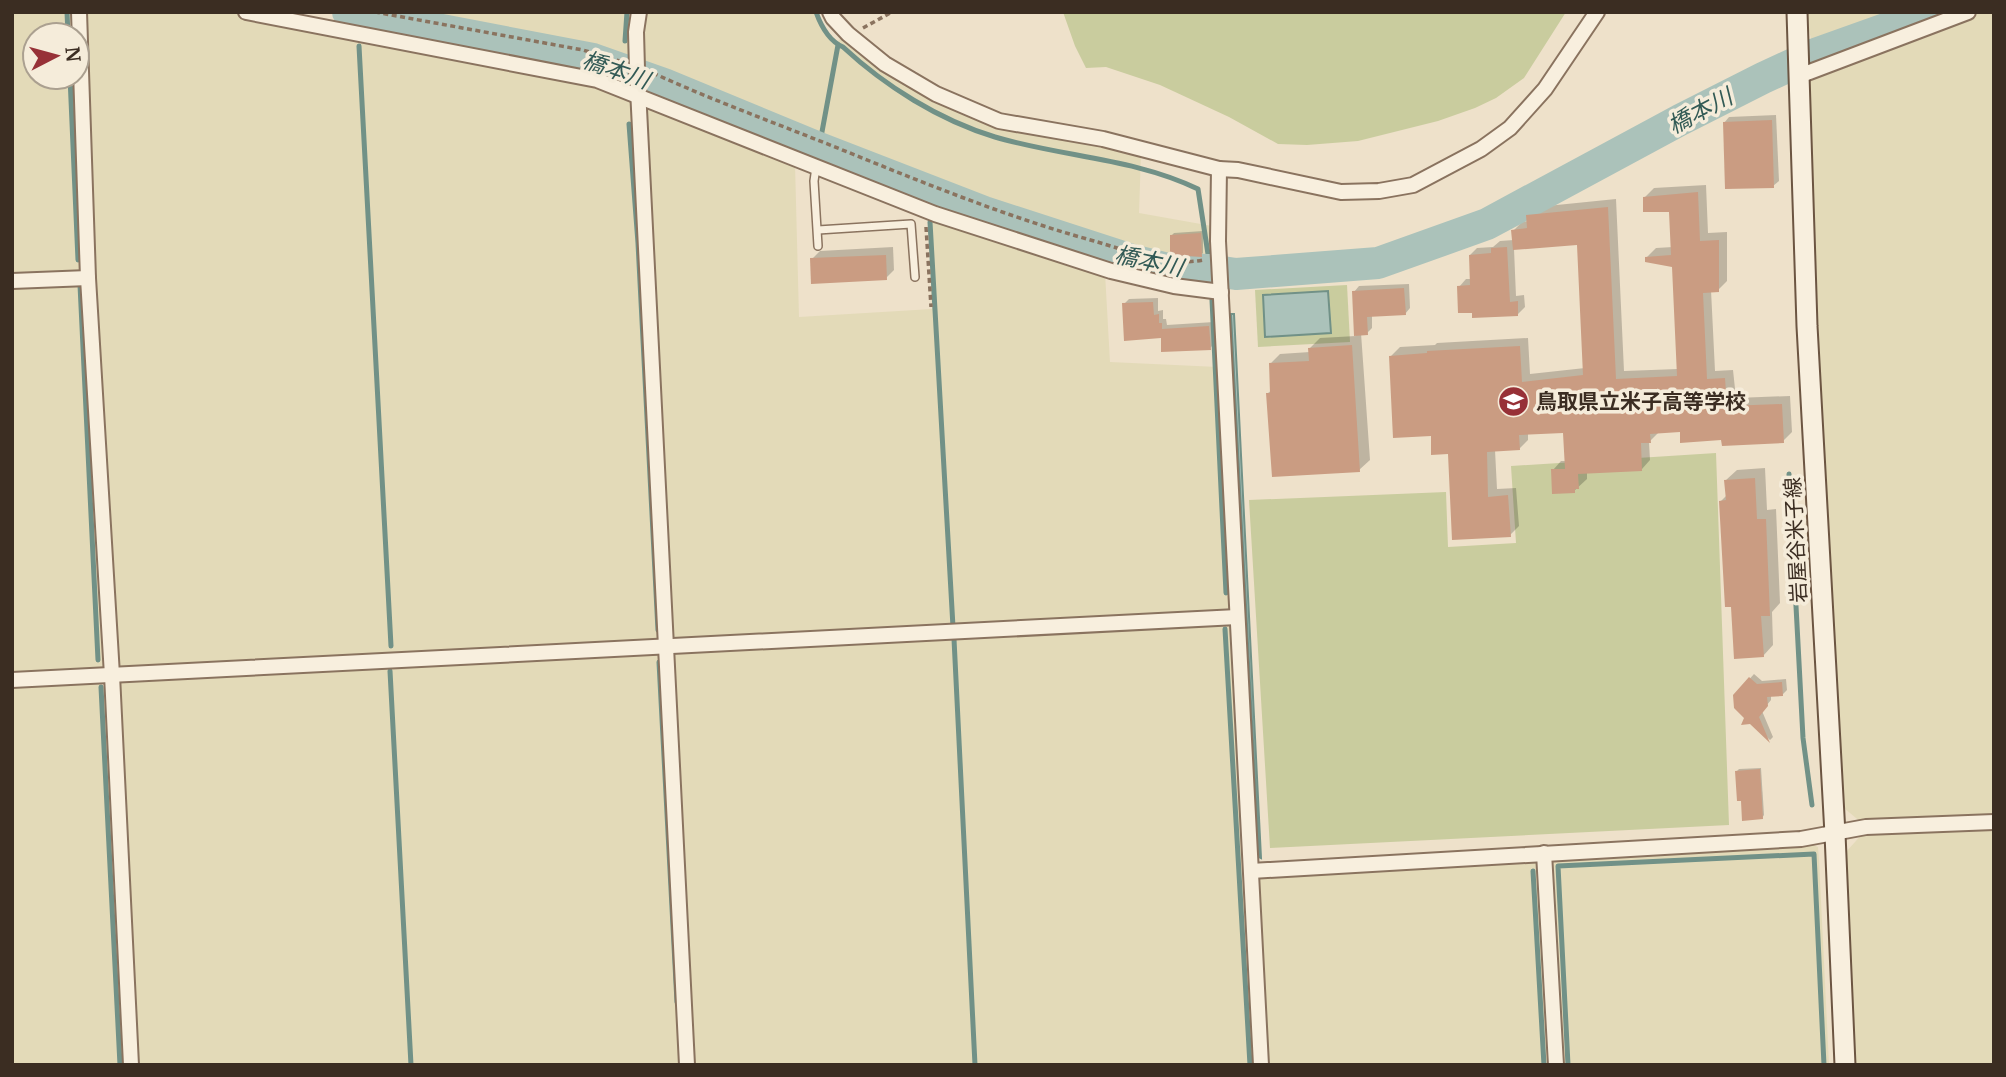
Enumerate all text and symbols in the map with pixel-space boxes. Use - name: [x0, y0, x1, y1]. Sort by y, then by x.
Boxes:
- north arrow: [21, 21, 91, 91]
- water label: 橋本川: [579, 45, 656, 95]
- text: N: [60, 46, 86, 63]
- water label: 橋本川: [1662, 80, 1740, 140]
- water label: 橋本川: [1112, 239, 1189, 282]
- school or university icon: 鳥取県立米子高等学校: [1496, 385, 1530, 419]
- place label: 鳥取県立米子高等学校: [1536, 388, 1746, 415]
- street label: 岩屋谷米子線: [1779, 476, 1812, 604]

